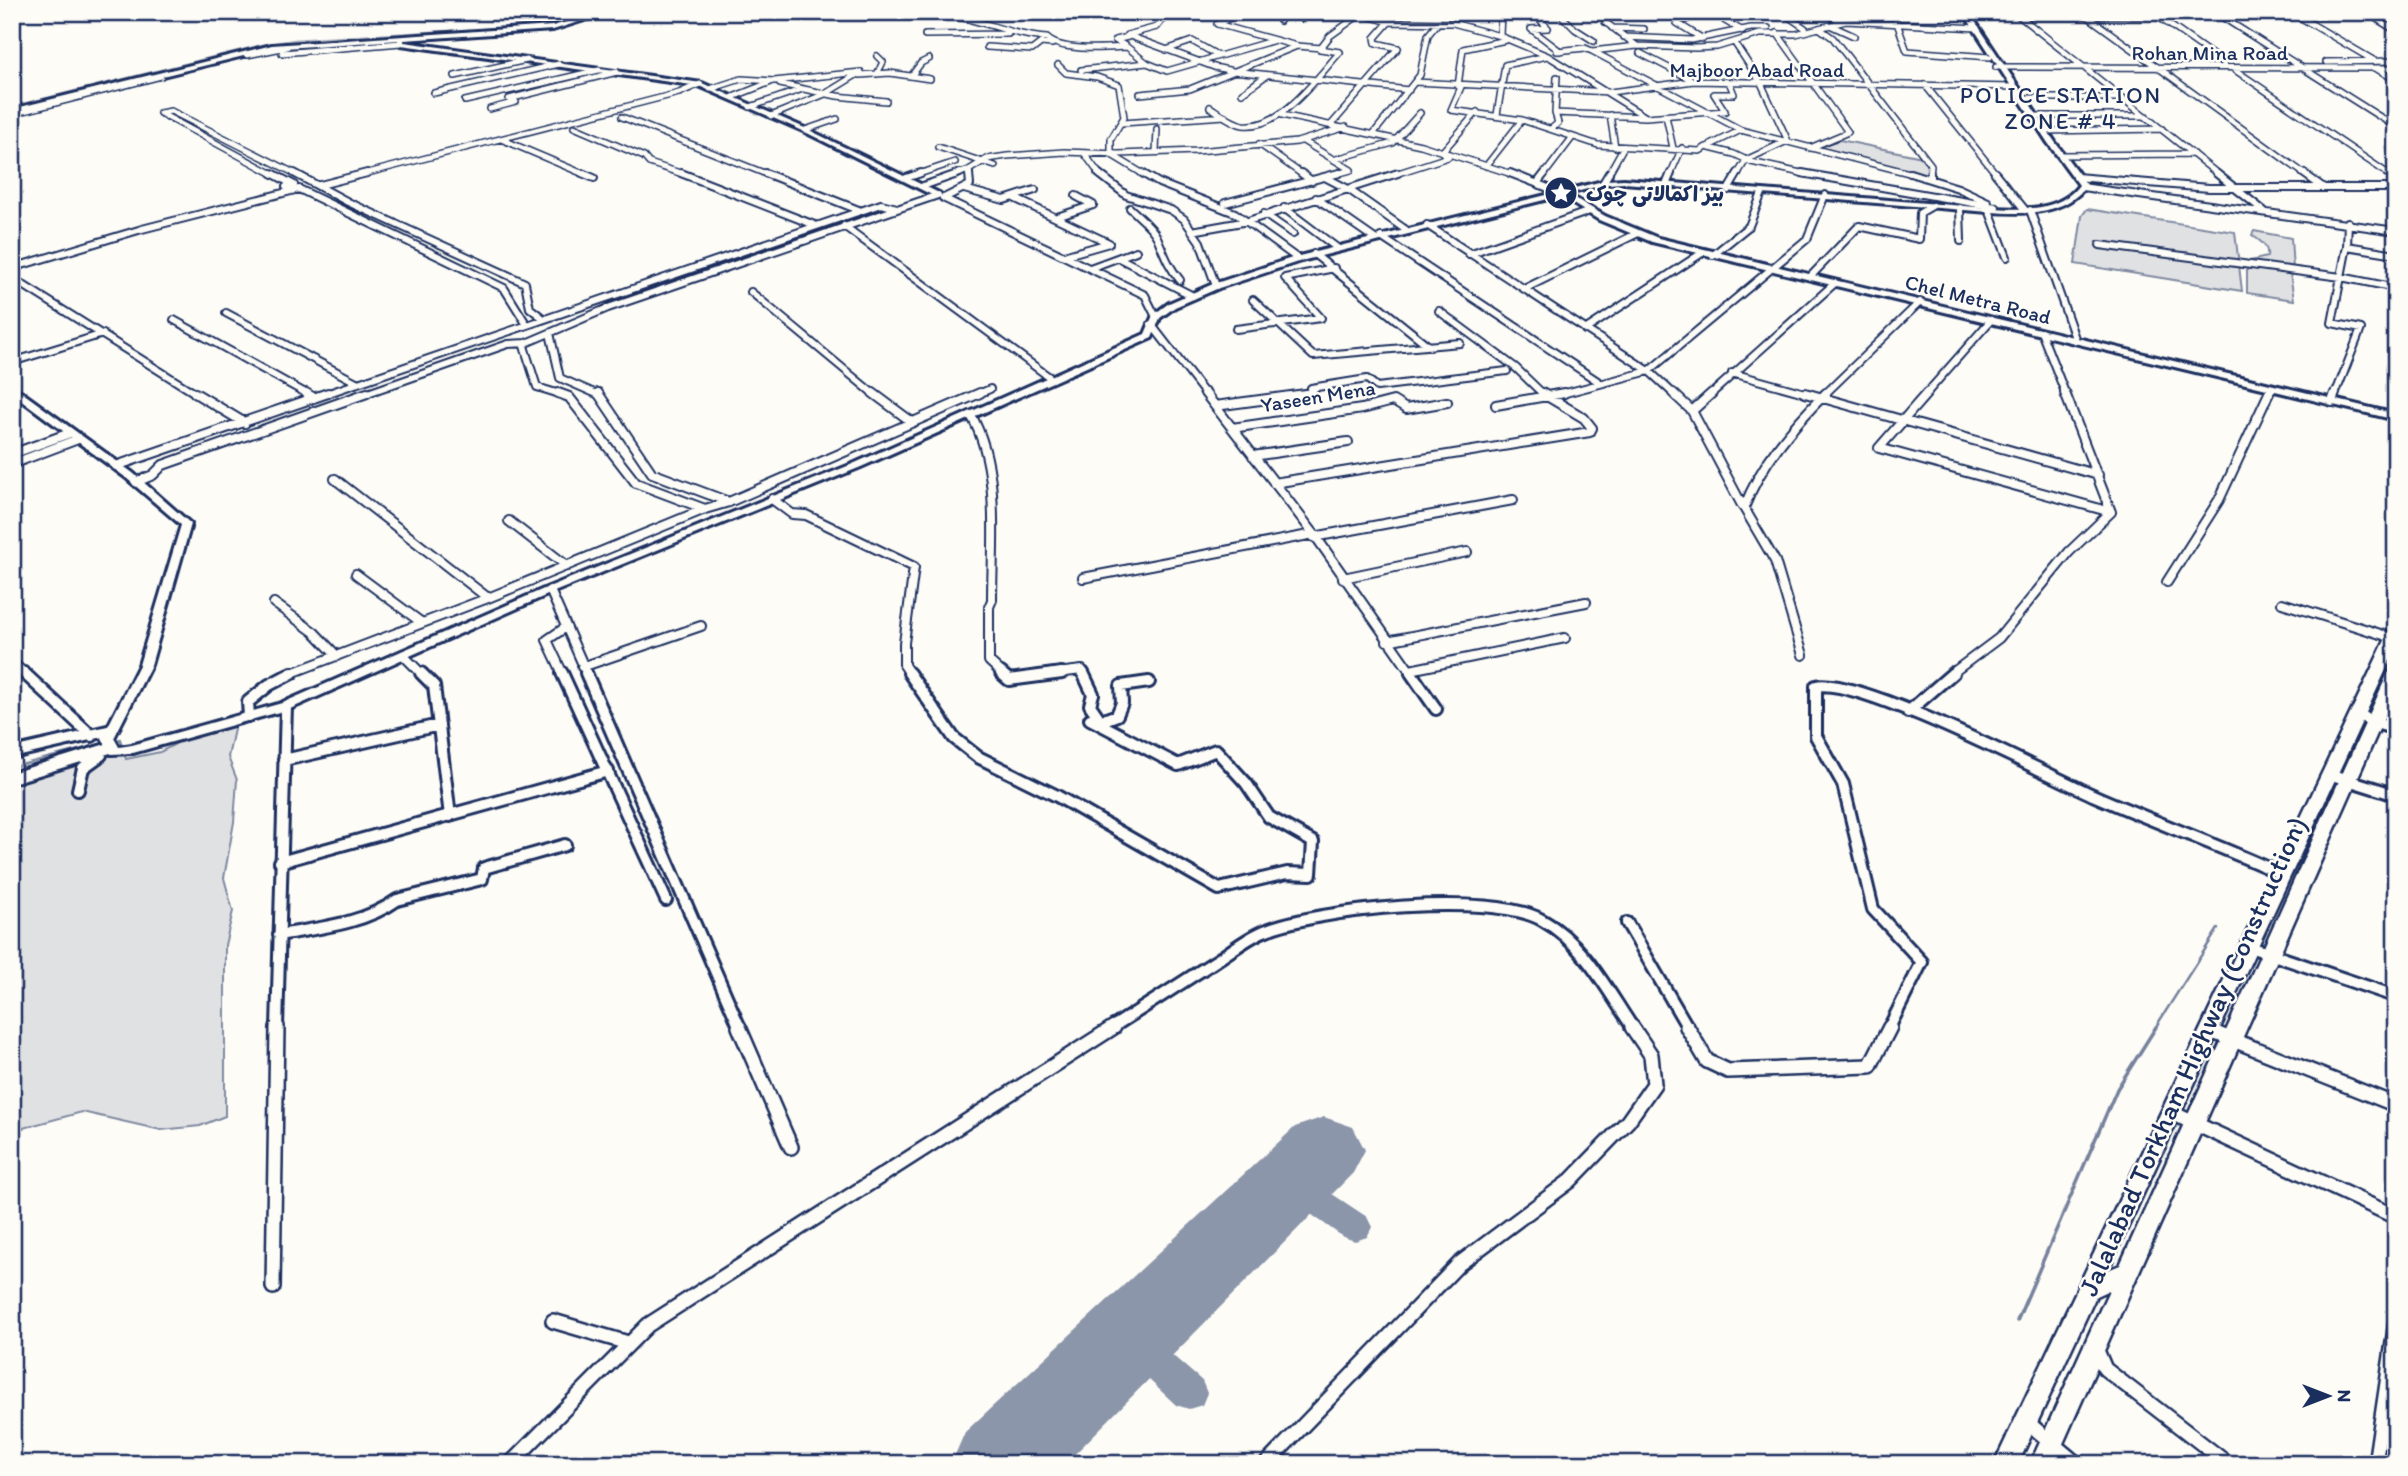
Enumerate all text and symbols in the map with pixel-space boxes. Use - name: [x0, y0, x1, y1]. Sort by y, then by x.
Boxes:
- street label: Rohan Mina Road: [2132, 40, 2289, 65]
- street label: Majboor Abad Road: [1670, 57, 1845, 82]
- district label: POLICE STATION ZONE # 4: [1960, 81, 2162, 135]
- place icon: بیز اکمالاتی چوک: [1542, 174, 1580, 212]
- place label: بیز اکمالاتی چوک: [1586, 181, 1724, 207]
- street label: Chel Metra Road: [1902, 269, 2054, 329]
- street label: Yaseen Mena: [1259, 375, 1377, 417]
- street label: Jalalabad Torkham Highway (Construction): [2071, 811, 2313, 1301]
- north arrow: [2292, 1360, 2362, 1430]
- text: N: [2333, 1390, 2356, 1402]

